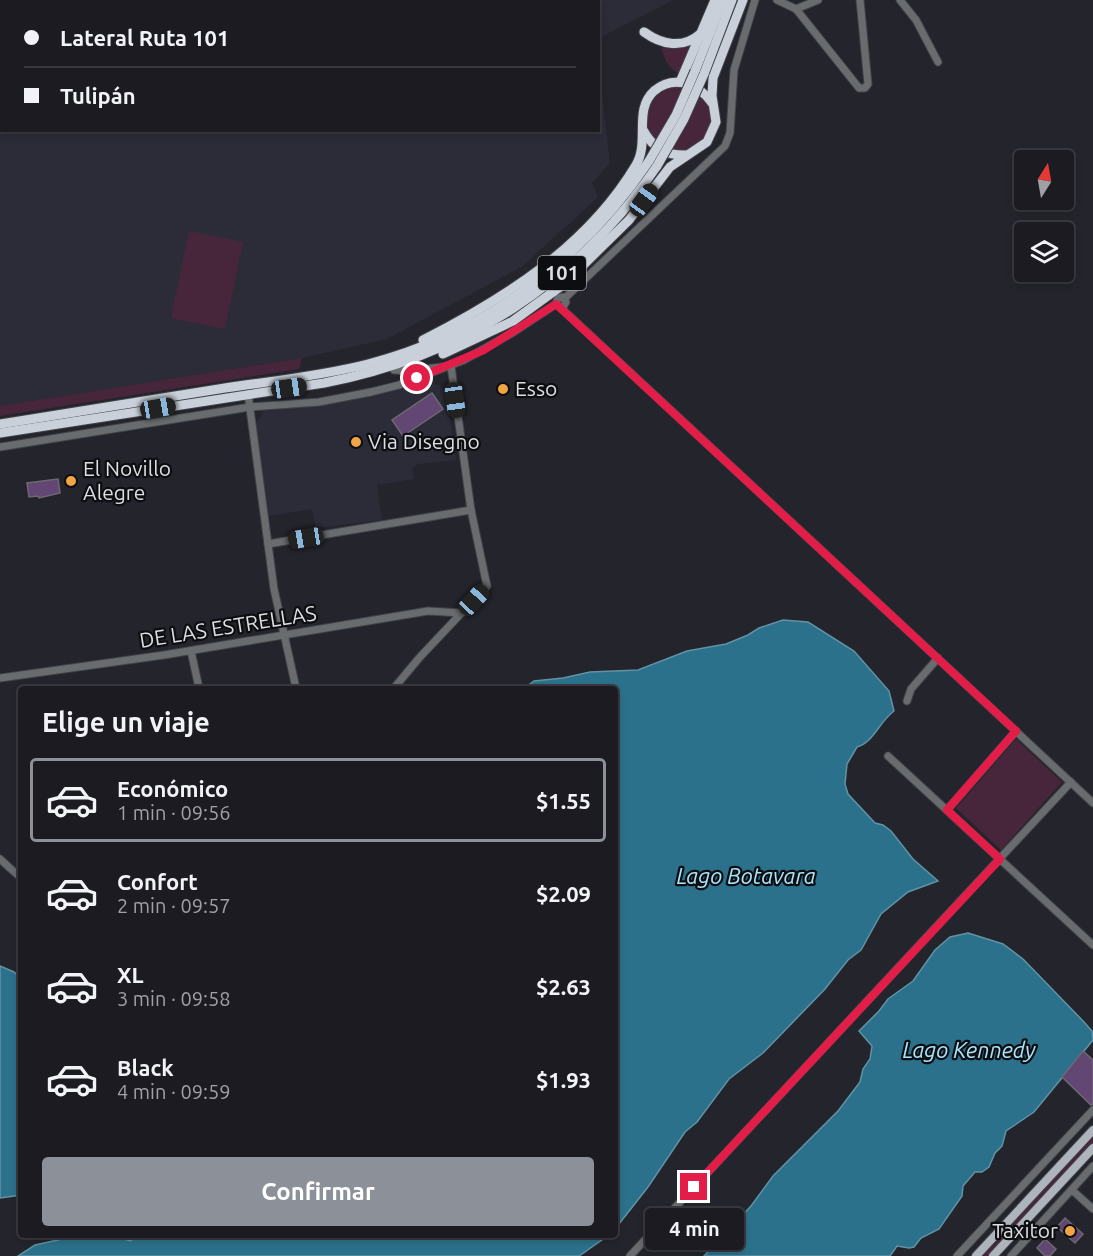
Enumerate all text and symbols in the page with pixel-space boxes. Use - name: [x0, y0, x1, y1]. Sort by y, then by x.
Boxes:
- text: Lateral Ruta 101: [60, 25, 229, 50]
- text: Tulipán: [60, 83, 136, 108]
- north arrow: [1014, 150, 1074, 210]
- map controls: [1014, 150, 1074, 282]
- car: [626, 180, 662, 220]
- button: layers: [1014, 222, 1074, 282]
- road number: 101: [538, 256, 586, 290]
- route start: [403, 364, 430, 391]
- place label: Esso: [515, 376, 557, 400]
- car: [270, 377, 308, 399]
- car: [444, 381, 466, 419]
- marker: Esso: [496, 382, 510, 396]
- car: [139, 396, 177, 420]
- place label: Via Disegno: [368, 429, 480, 453]
- marker: Via Disegno: [349, 435, 363, 449]
- place label: El Novillo Alegre: [83, 456, 171, 504]
- marker: El Novillo Alegre: [64, 474, 78, 488]
- car: [287, 526, 325, 550]
- car: [455, 581, 493, 619]
- street label: DE LAS ESTRELLAS: [138, 600, 318, 652]
- text: Elige un viaje: [42, 707, 210, 737]
- icon: car: [45, 773, 99, 827]
- text: Económico: [117, 776, 228, 801]
- text: $1.55: [536, 788, 591, 813]
- text: 1 min · 09:56: [117, 801, 231, 824]
- water label: Lago Botavara: [676, 863, 816, 888]
- icon: car: [45, 866, 99, 920]
- text: Confort: [117, 869, 198, 894]
- text: $2.09: [536, 881, 591, 906]
- text: 2 min · 09:57: [117, 894, 231, 917]
- icon: car: [45, 959, 99, 1013]
- text: XL: [117, 962, 144, 987]
- text: $2.63: [536, 974, 591, 999]
- text: 3 min · 09:58: [117, 987, 231, 1010]
- water label: Lago Kennedy: [903, 1037, 1036, 1062]
- icon: car: [45, 1052, 99, 1106]
- text: Black: [117, 1055, 174, 1080]
- text: $1.93: [536, 1067, 591, 1092]
- text: 4 min · 09:59: [117, 1080, 231, 1103]
- button: Confirmar: [42, 1157, 594, 1226]
- route end: [680, 1173, 707, 1200]
- callout: 4 min: [644, 1208, 744, 1250]
- text: 4 min: [669, 1217, 720, 1240]
- place label: Taxitor: [992, 1218, 1058, 1242]
- marker: Taxitor: [1063, 1224, 1077, 1238]

